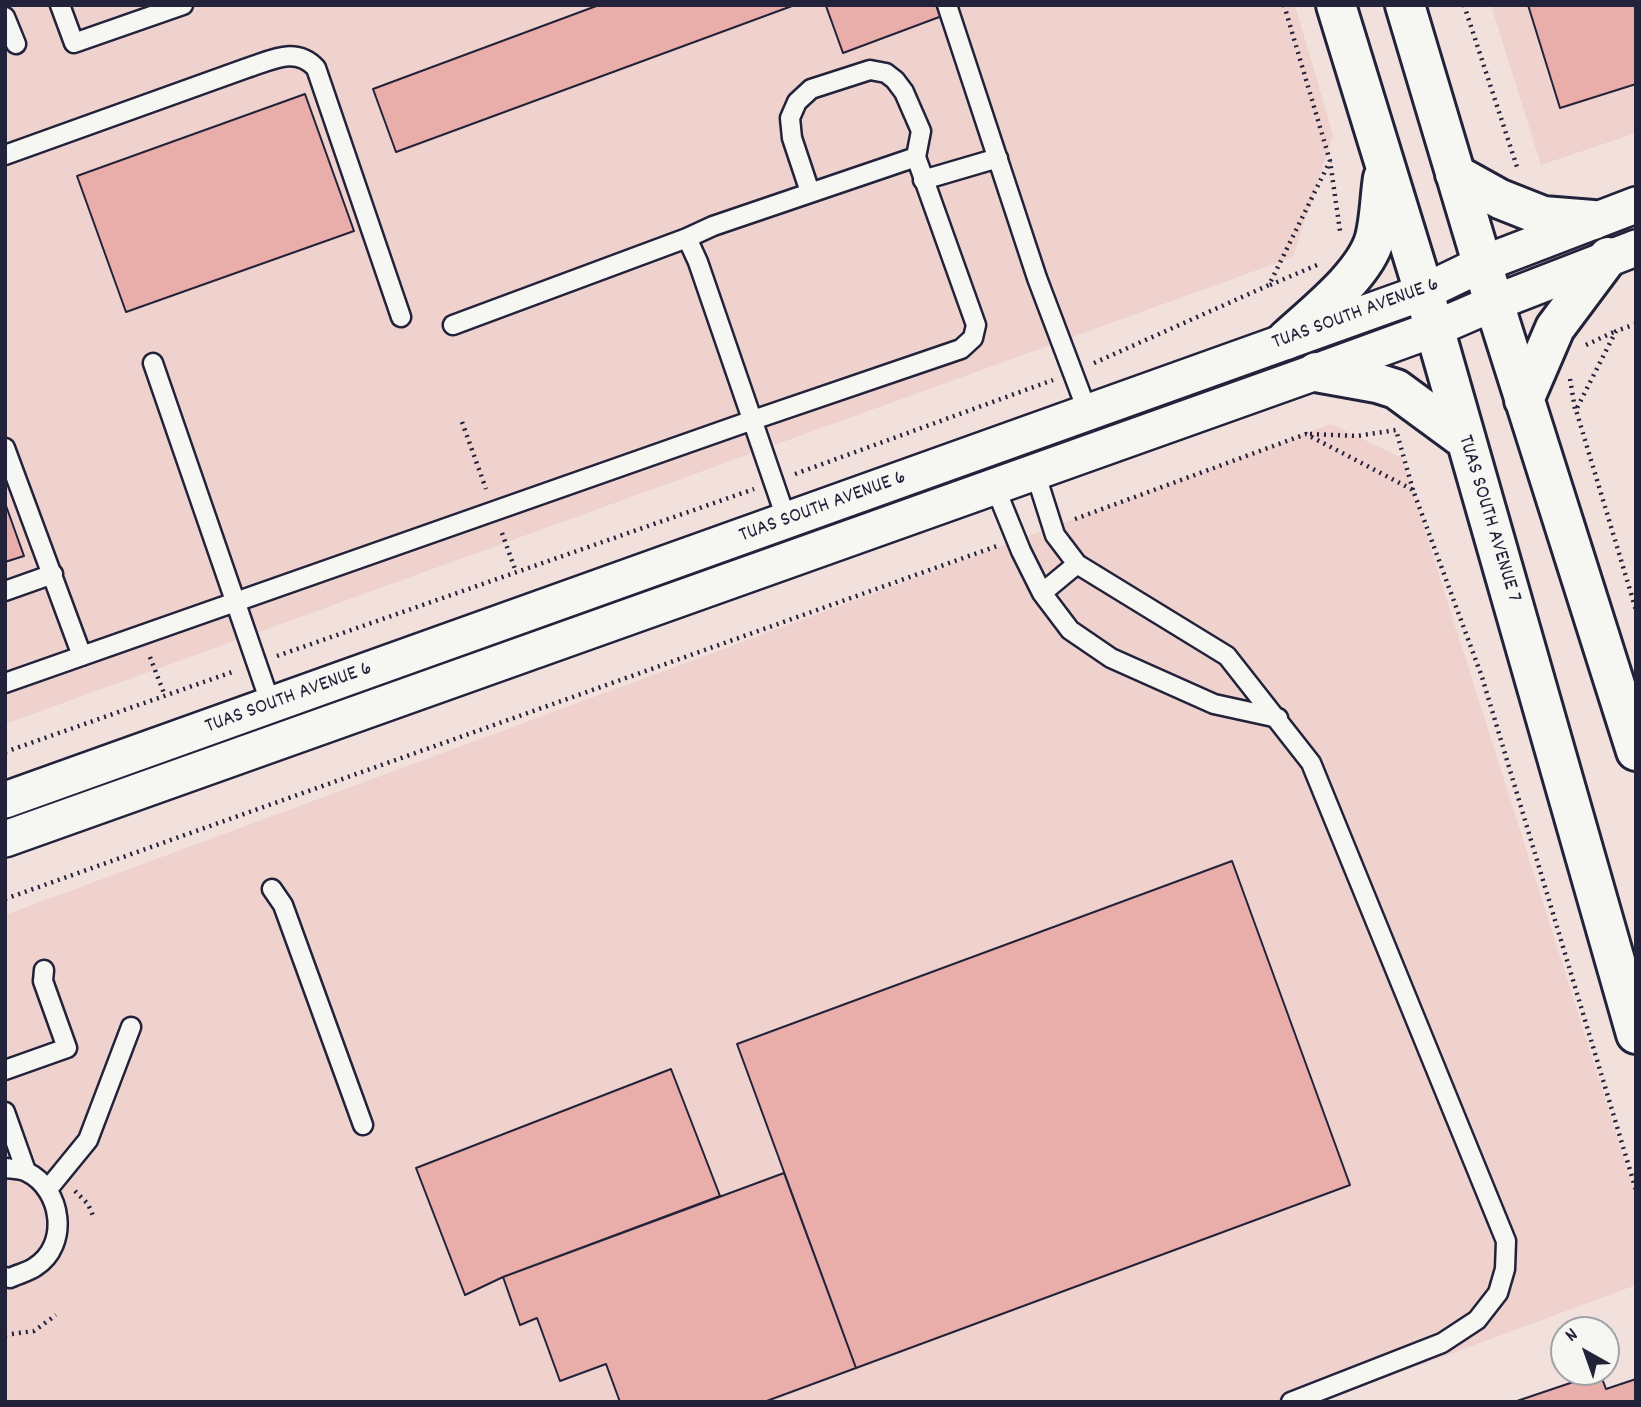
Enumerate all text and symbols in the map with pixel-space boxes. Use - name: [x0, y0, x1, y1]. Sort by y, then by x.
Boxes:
- street label: TUAS SOUTH AVENUE 6: [1269, 273, 1443, 357]
- street label: TUAS SOUTH AVENUE 7: [1451, 432, 1525, 606]
- street label: TUAS SOUTH AVENUE 6: [736, 466, 910, 550]
- street label: TUAS SOUTH AVENUE 6: [202, 657, 376, 741]
- north arrow: [1550, 1316, 1620, 1386]
- text: N: [1560, 1323, 1585, 1349]

